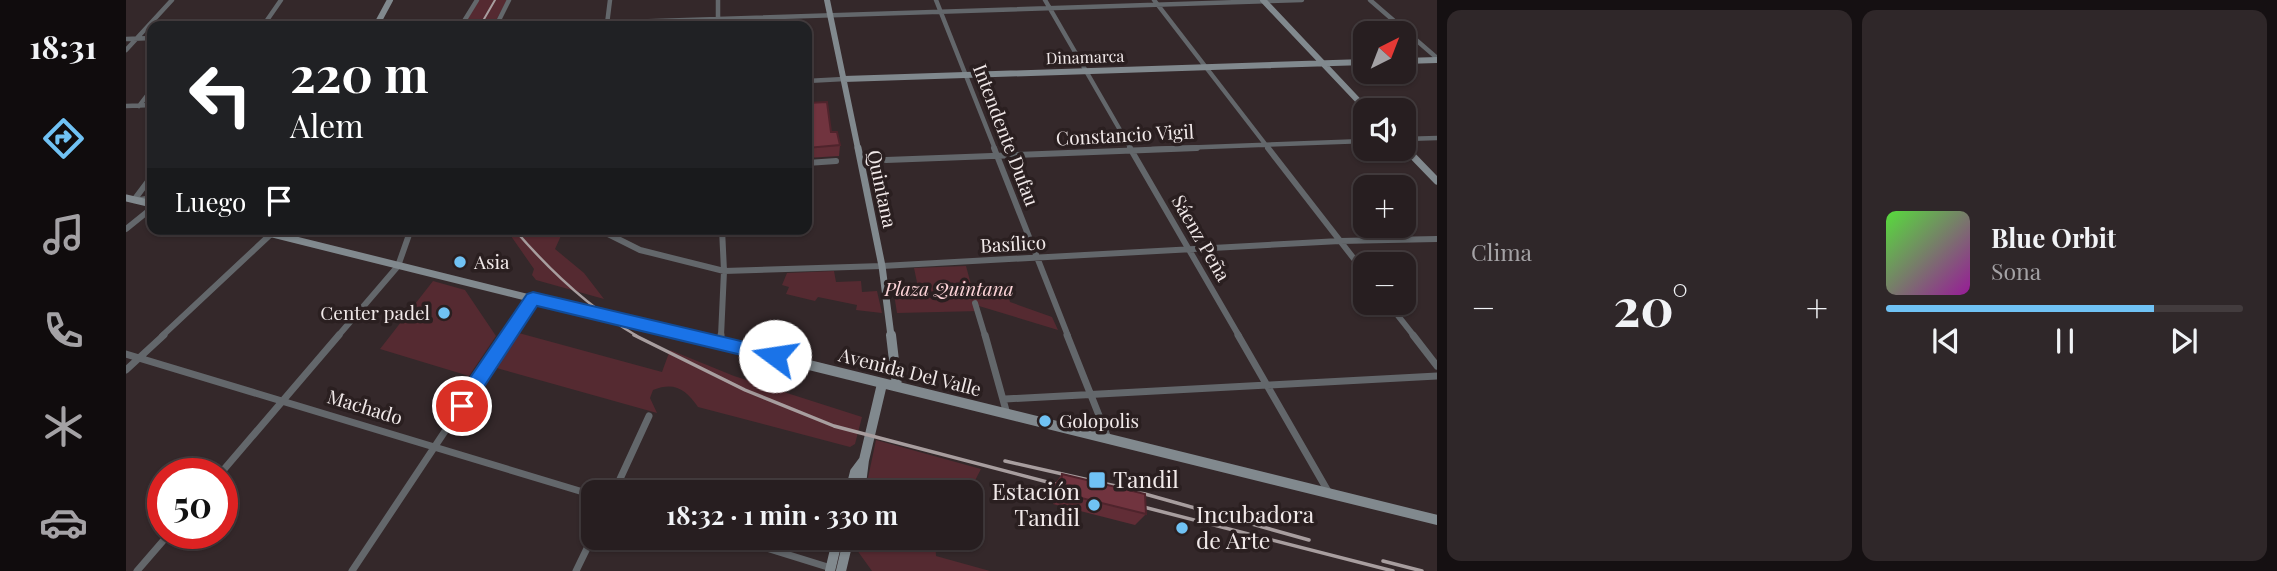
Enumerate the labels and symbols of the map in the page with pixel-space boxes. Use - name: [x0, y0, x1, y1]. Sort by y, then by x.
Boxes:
- north arrow: [1353, 21, 1416, 84]
- street label: Dinamarca: [1045, 45, 1125, 68]
- street label: Intendente Dufau: [968, 60, 1046, 209]
- street label: Constancio Vigil: [1055, 117, 1195, 151]
- street label: Quintana: [862, 147, 904, 231]
- street label: Sáenz Peña: [1167, 190, 1237, 286]
- street label: Basílico: [979, 228, 1047, 258]
- place label: Asia: [473, 248, 510, 274]
- marker: Asia: [452, 254, 468, 270]
- park label: Plaza Quintana: [883, 275, 1014, 301]
- place label: Center padel: [320, 299, 431, 325]
- marker: Center padel: [436, 305, 452, 321]
- position arrow: [738, 319, 812, 393]
- street label: Avenida Del Valle: [835, 341, 984, 401]
- pin: [432, 376, 492, 436]
- street label: Machado: [325, 382, 406, 430]
- place label: Golopolis: [1059, 407, 1139, 433]
- marker: Golopolis: [1037, 413, 1053, 429]
- speed limit sign: 50: [147, 458, 238, 549]
- place label: Tandil: [1113, 463, 1179, 494]
- marker: Tandil: [1087, 470, 1107, 490]
- place label: Estación Tandil: [992, 475, 1080, 532]
- marker: Estación Tandil: [1086, 497, 1102, 513]
- place label: Incubadora de Arte: [1196, 498, 1315, 555]
- marker: Incubadora de Arte: [1174, 520, 1190, 536]

